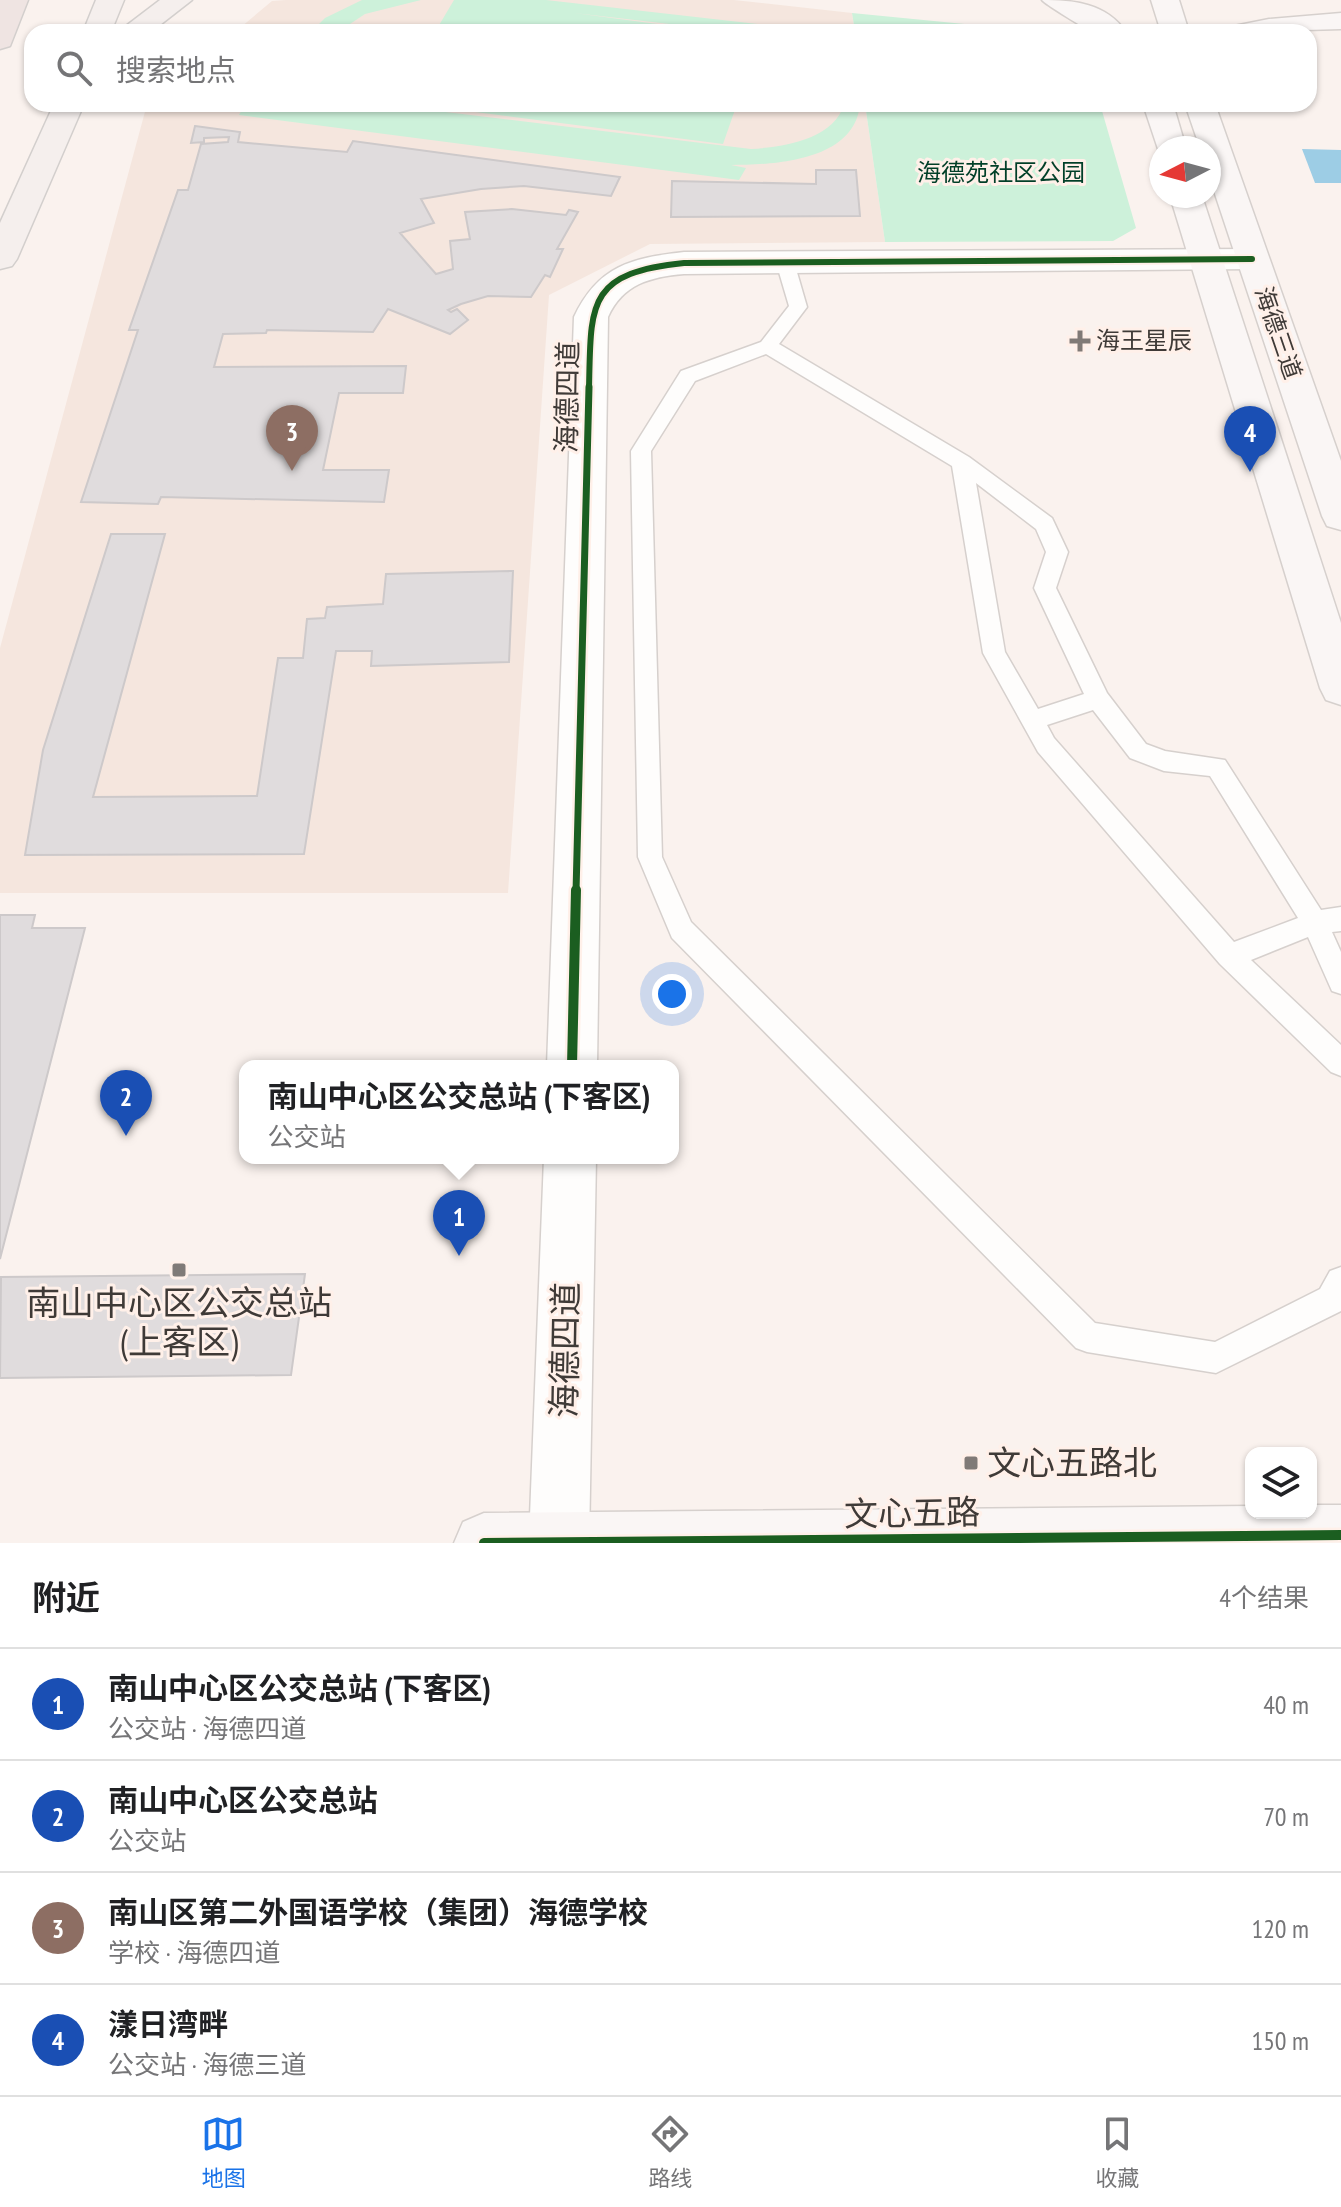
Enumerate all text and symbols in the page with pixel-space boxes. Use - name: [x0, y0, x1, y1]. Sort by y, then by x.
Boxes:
- search box: [24, 24, 1317, 112]
- icon: search: [52, 46, 96, 90]
- text: 搜索地点: [116, 50, 236, 89]
- north arrow: [1149, 136, 1221, 208]
- park label: 海德苑社区公园: [917, 157, 1085, 188]
- street label: 海德三道: [1248, 282, 1309, 383]
- place label: 海王星辰: [1096, 325, 1192, 356]
- marker: 海王星辰: [1071, 332, 1089, 350]
- street label: 海德四道: [547, 341, 586, 453]
- pin: 3: [266, 405, 318, 471]
- pin: 4: [1224, 406, 1276, 472]
- your location: [652, 974, 692, 1014]
- popup: [239, 1060, 679, 1164]
- pin: 2: [100, 1070, 152, 1136]
- text: 南山中心区公交总站 (下客区): [268, 1076, 650, 1115]
- text: 公交站: [268, 1120, 346, 1153]
- pin: 1: [433, 1190, 485, 1256]
- marker: 南山中心区公交总站 (上客区): [170, 1261, 188, 1279]
- place label: 南山中心区公交总站 (上客区): [26, 1280, 332, 1363]
- street label: 海德四道: [541, 1282, 587, 1418]
- place label: 文心五路北: [987, 1440, 1157, 1484]
- map controls: [1245, 1447, 1317, 1519]
- button: layers: [1245, 1447, 1317, 1519]
- marker: 文心五路北: [962, 1454, 980, 1472]
- street label: 文心五路: [844, 1489, 980, 1535]
- text: 附近: [32, 1575, 100, 1619]
- text: 4个结果: [1219, 1581, 1309, 1614]
- text: 南山中心区公交总站 (下客区): [108, 1668, 491, 1707]
- text: 1: [52, 1688, 64, 1721]
- text: 40 m: [1263, 1688, 1309, 1721]
- text: 公交站 · 海德四道: [108, 1712, 307, 1745]
- text: 南山中心区公交总站: [108, 1780, 378, 1819]
- text: 2: [52, 1800, 64, 1833]
- text: 70 m: [1263, 1800, 1309, 1833]
- text: 公交站: [108, 1824, 186, 1857]
- text: 南山区第二外国语学校（集团）海德学校: [108, 1892, 648, 1931]
- text: 3: [52, 1912, 64, 1945]
- text: 120 m: [1251, 1912, 1309, 1945]
- text: 学校 · 海德四道: [108, 1936, 281, 1969]
- text: 漾日湾畔: [108, 2004, 228, 2043]
- text: 4: [52, 2024, 64, 2057]
- text: 150 m: [1251, 2024, 1309, 2057]
- text: 公交站 · 海德三道: [108, 2048, 307, 2081]
- tab: 地图: [201, 2112, 246, 2192]
- tab: 路线: [648, 2112, 693, 2192]
- tab: 收藏: [1095, 2112, 1140, 2192]

